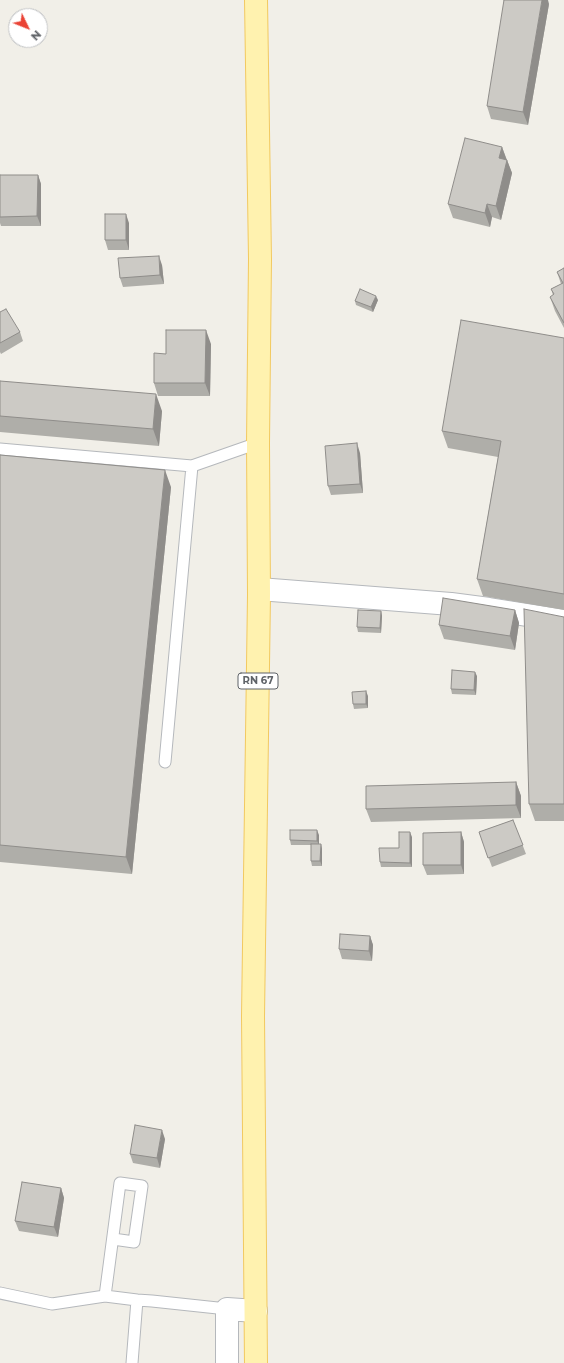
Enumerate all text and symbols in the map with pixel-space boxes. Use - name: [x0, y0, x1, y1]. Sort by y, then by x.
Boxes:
- north arrow: [8, 8, 48, 48]
- text: N: [28, 27, 44, 44]
- road number: RN 67: [238, 673, 278, 689]

